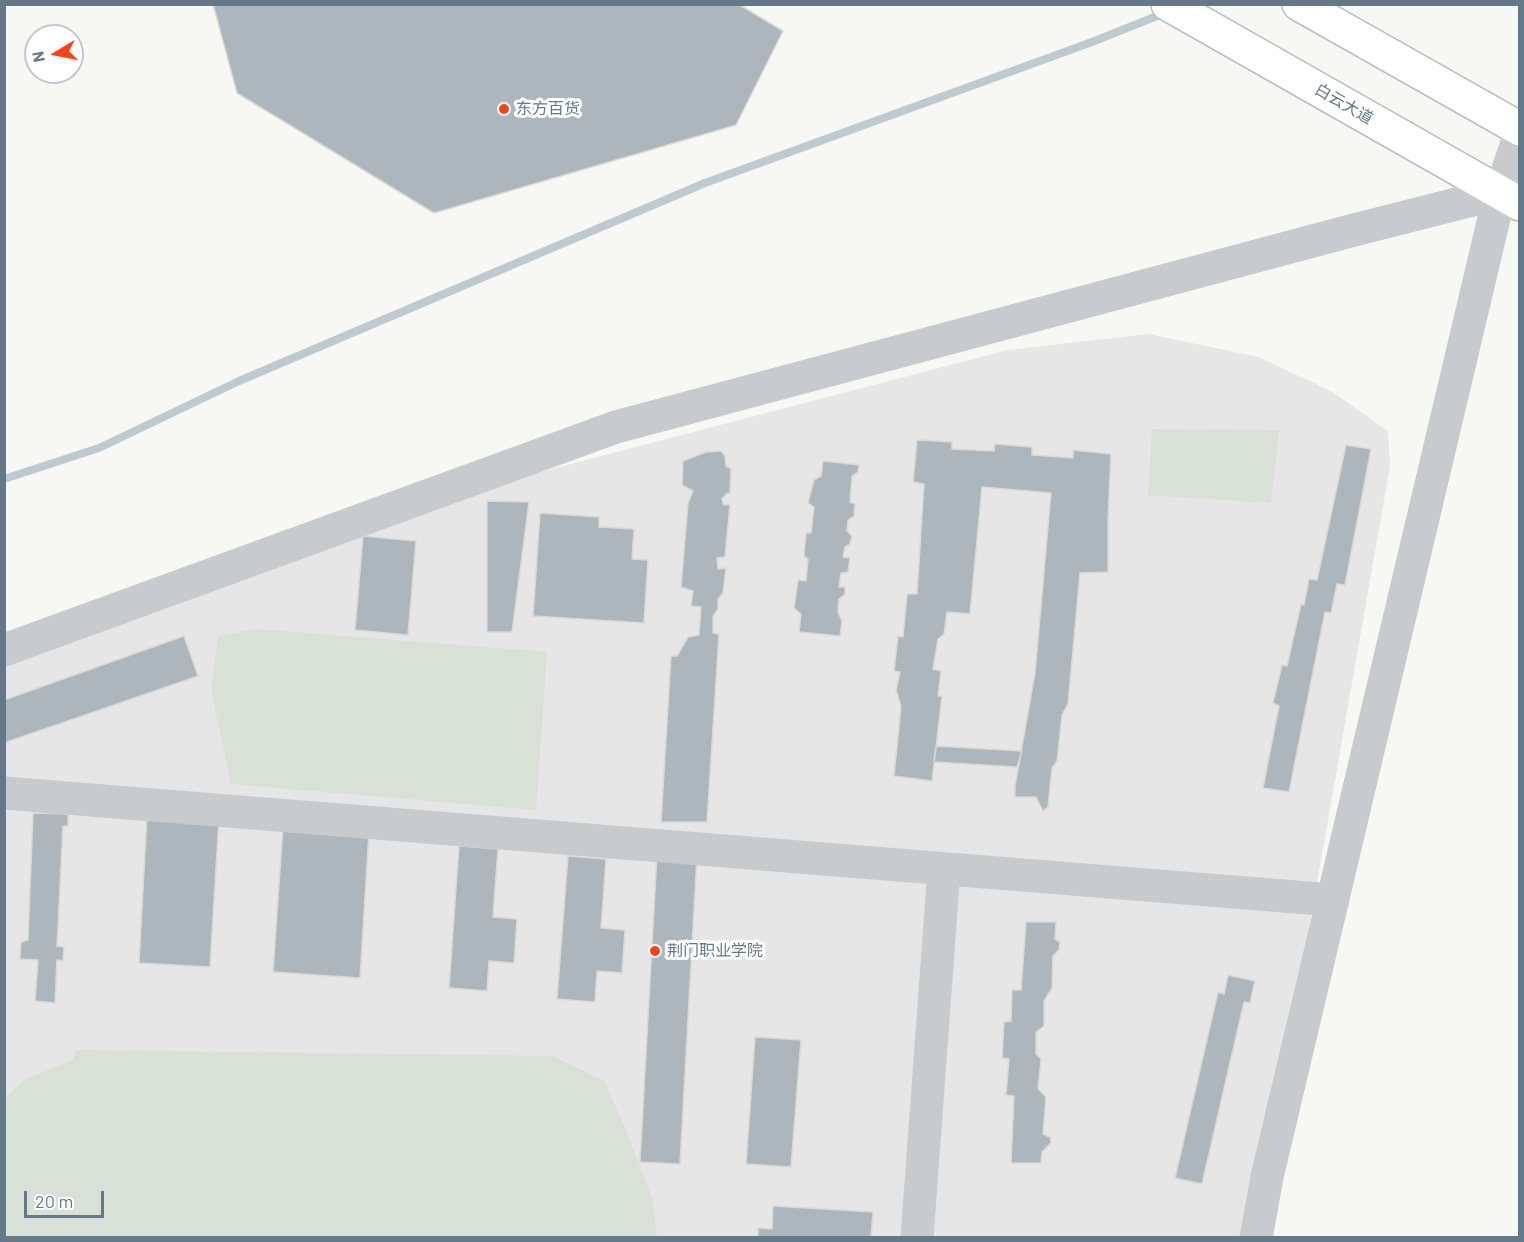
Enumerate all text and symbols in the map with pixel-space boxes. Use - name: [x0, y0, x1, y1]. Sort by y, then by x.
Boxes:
- north arrow: [24, 24, 84, 84]
- text: N: [27, 50, 48, 64]
- street label: 白云大道: [1311, 80, 1377, 128]
- place label: 东方百货: [516, 99, 580, 119]
- marker: 东方百货: [497, 102, 511, 116]
- place label: 荆门职业学院: [667, 941, 763, 961]
- marker: 荆门职业学院: [648, 944, 662, 958]
- scale bar: [27, 1179, 106, 1217]
- text: 20 m: [35, 1190, 73, 1212]

